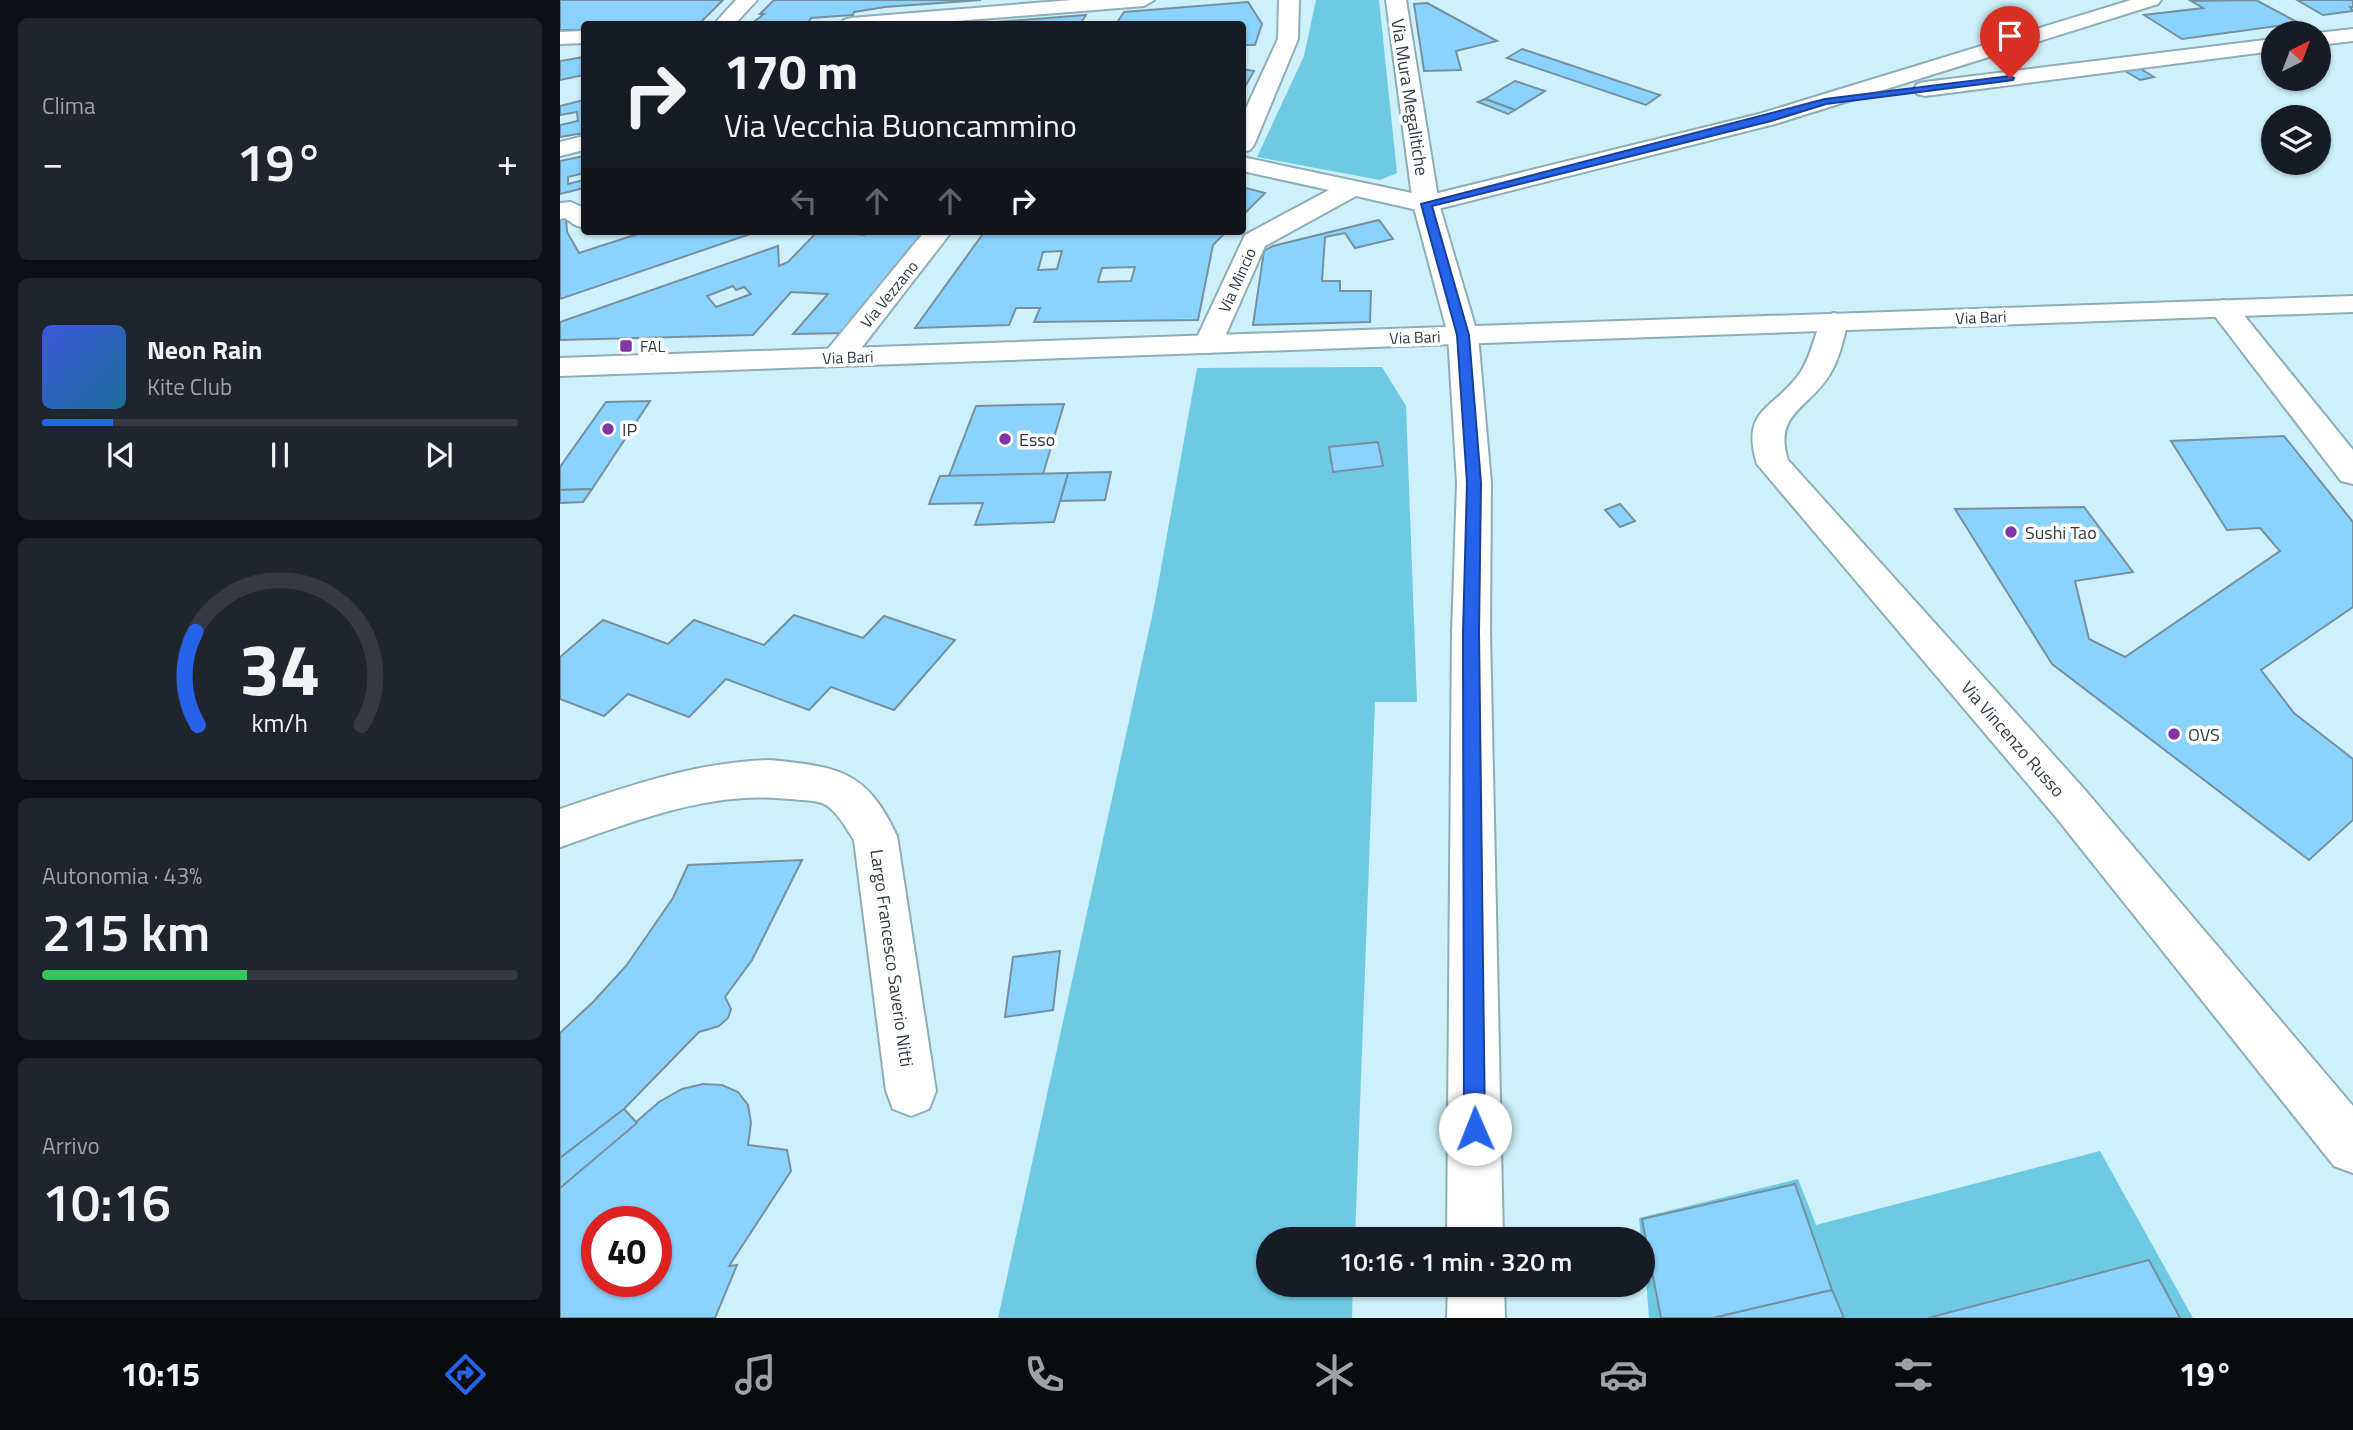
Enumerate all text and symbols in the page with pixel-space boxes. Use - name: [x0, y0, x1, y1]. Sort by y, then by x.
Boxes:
- pin: [1980, 6, 2040, 78]
- street label: Via Mura Megalitiche: [1384, 17, 1436, 177]
- icon: arrive: [1991, 17, 2029, 55]
- north arrow: [2261, 21, 2331, 91]
- map controls: [2261, 21, 2331, 175]
- text: 170 m: [724, 33, 858, 108]
- icon: right: [609, 49, 700, 140]
- text: Clima: [42, 88, 96, 123]
- text: Via Vecchia Buoncammino: [724, 101, 1077, 149]
- button: layers: [2261, 105, 2331, 175]
- text: 19°: [236, 122, 324, 201]
- text: −: [42, 133, 63, 191]
- text: +: [497, 133, 518, 191]
- icon: left: [785, 182, 823, 220]
- icon: ahead: [858, 182, 896, 220]
- icon: ahead: [931, 182, 969, 220]
- icon: right: [1004, 182, 1042, 220]
- street label: Via Mincio: [1212, 244, 1262, 316]
- street label: Via Vezzano: [854, 255, 924, 333]
- street label: Via Bari: [1955, 304, 2007, 330]
- street label: Via Bari: [1389, 324, 1441, 350]
- text: Neon Rain: [147, 330, 262, 369]
- place label: FAL: [640, 334, 665, 358]
- marker: FAL: [618, 338, 634, 354]
- street label: Via Bari: [822, 344, 874, 370]
- text: Kite Club: [147, 369, 232, 404]
- place label: IP: [622, 416, 637, 443]
- marker: IP: [600, 421, 616, 437]
- place label: Esso: [1019, 426, 1055, 453]
- marker: Esso: [997, 431, 1013, 447]
- icon: previous: [102, 436, 140, 474]
- icon: pause: [261, 436, 299, 474]
- icon: next: [420, 436, 458, 474]
- place label: Sushi Tao: [2025, 519, 2097, 546]
- marker: Sushi Tao: [2003, 524, 2019, 540]
- text: 34: [239, 613, 321, 723]
- street label: Via Vincenzo Russo: [1955, 675, 2071, 803]
- text: km/h: [252, 704, 308, 742]
- place label: OVS: [2188, 721, 2220, 748]
- marker: OVS: [2166, 726, 2182, 742]
- street label: Largo Francesco Saverio Nitti: [863, 847, 921, 1069]
- text: Autonomia · 43%: [42, 858, 202, 893]
- text: 215 km: [42, 892, 210, 971]
- position arrow: [1438, 1092, 1512, 1166]
- text: Arrivo: [42, 1128, 100, 1163]
- text: 10:16: [42, 1162, 171, 1241]
- speed limit sign: 40: [581, 1206, 672, 1297]
- text: 10:16 · 1 min · 320 m: [1339, 1242, 1572, 1281]
- text: 10:15: [120, 1350, 200, 1398]
- icon: directions: [441, 1350, 490, 1399]
- icon: music: [731, 1350, 780, 1399]
- icon: phone: [1020, 1350, 1069, 1399]
- icon: climate: [1310, 1350, 1359, 1399]
- icon: car: [1599, 1350, 1648, 1399]
- icon: filters: [1889, 1350, 1938, 1399]
- text: 19°: [2179, 1350, 2233, 1398]

